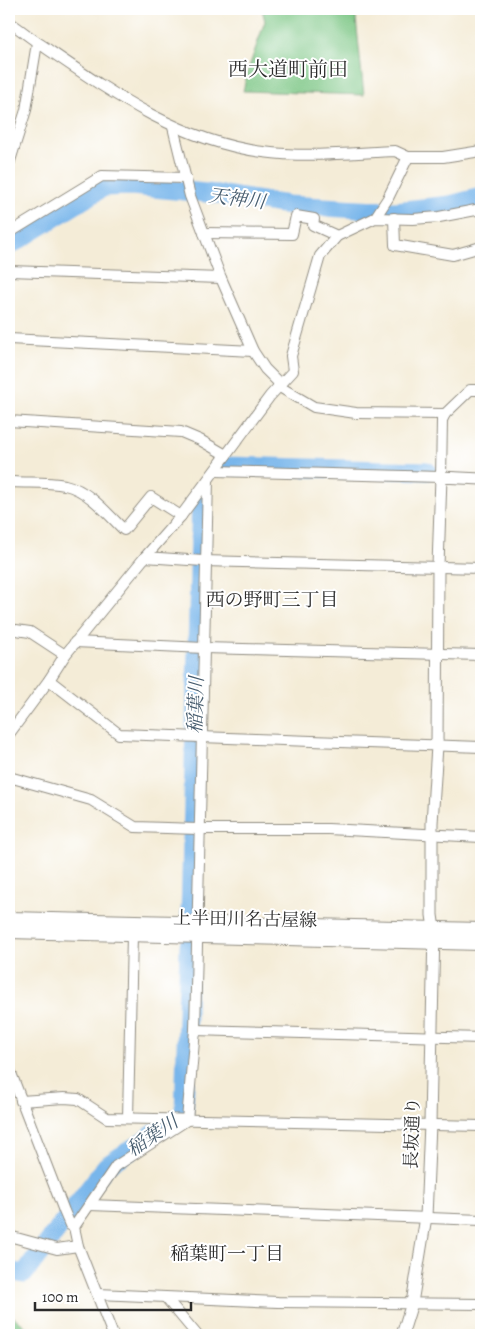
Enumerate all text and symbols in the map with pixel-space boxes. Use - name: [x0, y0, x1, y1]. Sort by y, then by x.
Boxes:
- district label: 西大道町前田: [228, 56, 348, 83]
- water label: 天神川: [207, 183, 269, 216]
- district label: 西の野町三丁目: [205, 587, 339, 613]
- water label: 稲葉川: [182, 674, 210, 734]
- street label: 上半田川名古屋線: [173, 906, 317, 932]
- street label: 長坂通り: [399, 1097, 425, 1169]
- water label: 稲葉川: [122, 1108, 185, 1163]
- district label: 稲葉町一丁目: [170, 1241, 284, 1267]
- scale bar: [35, 1279, 191, 1311]
- text: 100 m: [42, 1287, 79, 1307]

